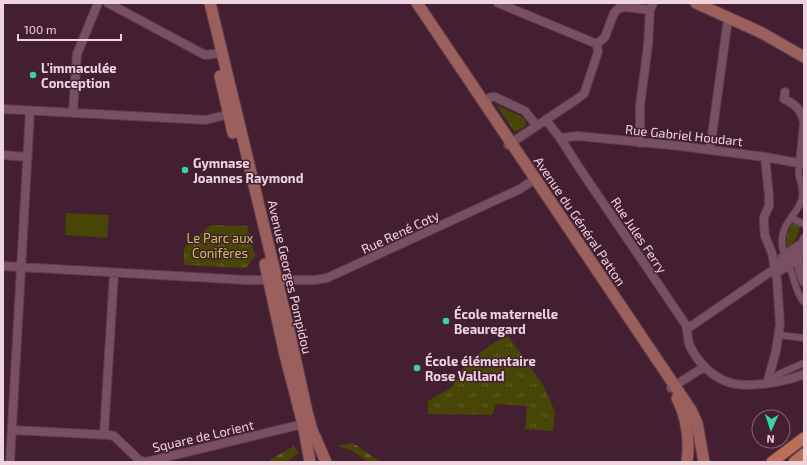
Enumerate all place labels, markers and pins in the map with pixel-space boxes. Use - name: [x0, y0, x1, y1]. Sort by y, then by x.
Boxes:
- place label: L'immaculée Conception: [41, 60, 117, 91]
- marker: L'immaculée Conception: [28, 70, 38, 80]
- place label: Gymnase Joannes Raymond: [193, 155, 303, 186]
- marker: Gymnase Joannes Raymond: [180, 165, 190, 175]
- place label: École maternelle Beauregard: [454, 305, 558, 337]
- marker: École maternelle Beauregard: [441, 316, 451, 326]
- place label: École élémentaire Rose Valland: [425, 352, 536, 384]
- marker: École élémentaire Rose Valland: [412, 363, 422, 373]

